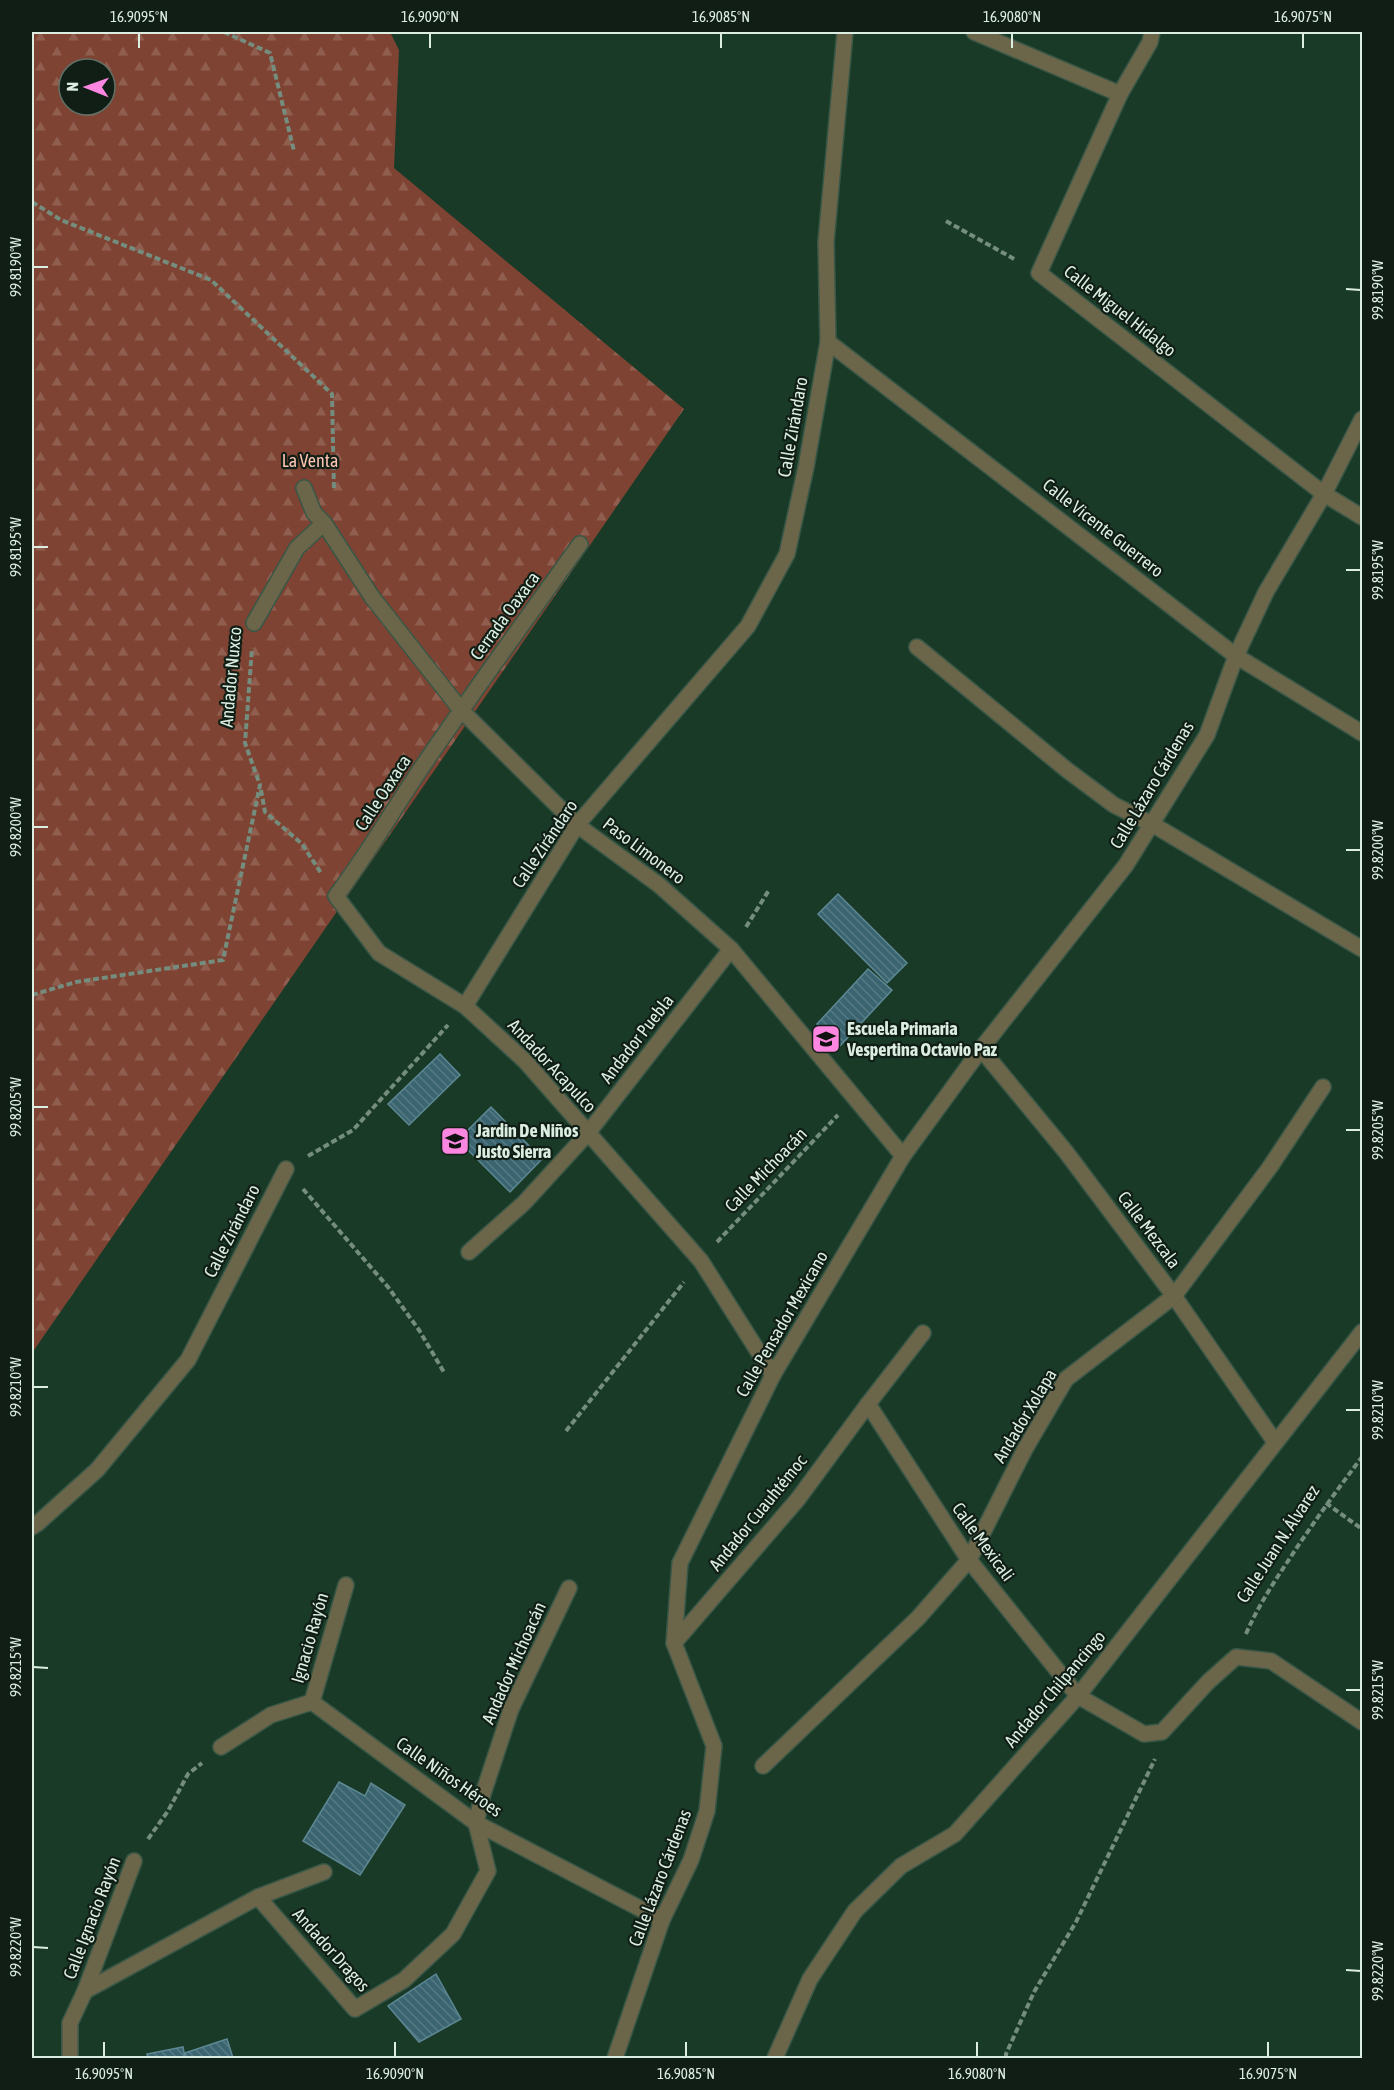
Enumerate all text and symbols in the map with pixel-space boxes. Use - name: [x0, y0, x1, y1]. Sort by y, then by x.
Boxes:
- text: 16.9095°N: [110, 8, 168, 25]
- text: 16.9090°N: [401, 8, 459, 25]
- text: 16.9085°N: [692, 8, 750, 25]
- text: 16.9080°N: [983, 8, 1041, 25]
- text: 16.9075°N: [1274, 8, 1332, 25]
- north arrow: [57, 57, 117, 117]
- text: N: [63, 82, 81, 92]
- text: 99.8190°W: [7, 237, 24, 297]
- street label: Calle Miguel Hidalgo: [1060, 260, 1180, 361]
- text: 99.8190°W: [1369, 260, 1386, 320]
- street label: Calle Zirándaro: [773, 375, 812, 479]
- park label: La Venta: [282, 450, 338, 471]
- street label: Calle Vicente Guerrero: [1039, 474, 1168, 581]
- text: 99.8195°W: [7, 517, 24, 577]
- text: 99.8195°W: [1369, 540, 1386, 600]
- street label: Cerrada Oaxaca: [466, 568, 544, 664]
- street label: Andador Nuxco: [216, 626, 245, 728]
- street label: Calle Lázaro Cárdenas: [1105, 717, 1198, 852]
- street label: Calle Oaxaca: [350, 751, 415, 835]
- street label: Calle Zirándaro: [508, 796, 582, 892]
- text: 99.8200°W: [7, 797, 24, 857]
- street label: Paso Limonero: [599, 813, 689, 888]
- text: 99.8200°W: [1369, 820, 1386, 880]
- street label: Andador Puebla: [596, 990, 678, 1087]
- street label: Andador Acapulco: [504, 1015, 601, 1117]
- place label: Escuela Primaria Vespertina Octavio Paz: [846, 1018, 998, 1060]
- school or university icon: Escuela Primaria Vespertina Octavio Paz: [810, 1023, 842, 1055]
- text: 99.8205°W: [7, 1077, 24, 1137]
- text: 99.8205°W: [1369, 1100, 1386, 1160]
- place label: Jardin De Niños Justo Sierra: [475, 1120, 579, 1162]
- street label: Calle Michoacán: [720, 1123, 811, 1216]
- school or university icon: Jardin De Niños Justo Sierra: [439, 1125, 471, 1157]
- street label: Calle Zirándaro: [199, 1181, 264, 1281]
- street label: Calle Mezcala: [1114, 1187, 1185, 1272]
- street label: Calle Pensador Mexicano: [731, 1247, 832, 1401]
- text: 99.8210°W: [7, 1357, 24, 1417]
- street label: Andador Xolapa: [988, 1365, 1061, 1466]
- text: 99.8210°W: [1369, 1380, 1386, 1440]
- street label: Andador Cuauhtémoc: [704, 1450, 811, 1575]
- street label: Calle Juan N. Álvarez: [1232, 1481, 1324, 1606]
- street label: Calle Mexicali: [948, 1498, 1019, 1585]
- street label: Ignacio Rayón: [287, 1590, 332, 1685]
- street label: Andador Michoacán: [477, 1599, 550, 1727]
- street label: Andador Chilpancingo: [1000, 1626, 1110, 1751]
- text: 99.8215°W: [7, 1637, 24, 1697]
- text: 99.8215°W: [1369, 1660, 1386, 1720]
- street label: Calle Niños Héroes: [392, 1732, 506, 1821]
- street label: Calle Lázaro Cárdenas: [624, 1806, 695, 1949]
- street label: Calle Ignacio Rayón: [59, 1854, 125, 1982]
- street label: Andador Dragos: [288, 1904, 374, 1996]
- text: 99.8220°W: [7, 1917, 24, 1977]
- text: 99.8220°W: [1369, 1941, 1386, 2001]
- text: 16.9095°N: [75, 2065, 133, 2082]
- text: 16.9090°N: [366, 2065, 424, 2082]
- text: 16.9085°N: [657, 2065, 715, 2082]
- text: 16.9080°N: [948, 2065, 1006, 2082]
- text: 16.9075°N: [1239, 2065, 1297, 2082]

